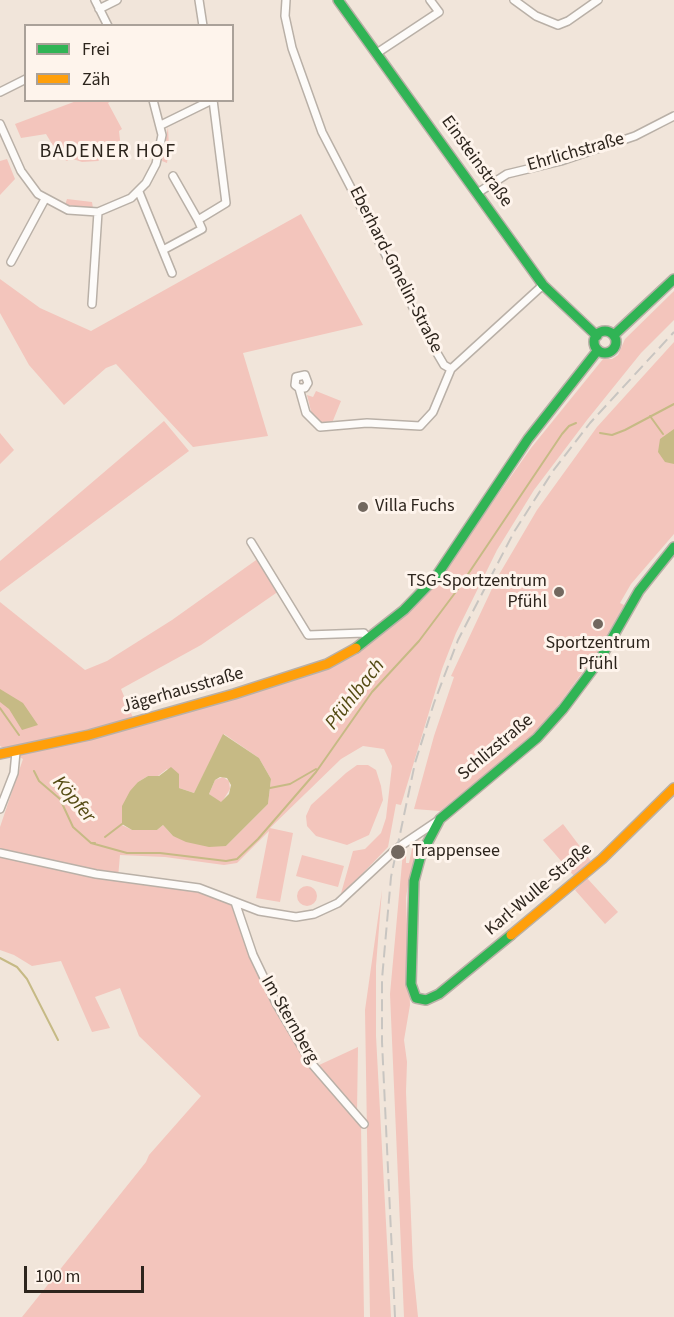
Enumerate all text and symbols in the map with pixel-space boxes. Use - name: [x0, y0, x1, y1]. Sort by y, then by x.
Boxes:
- legend: [24, 24, 234, 102]
- text: Frei: [82, 37, 110, 62]
- text: Zäh: [82, 67, 110, 92]
- street label: Einsteinstraße: [436, 112, 516, 212]
- street label: Ehrlichstraße: [525, 129, 627, 177]
- district label: BADENER HOF: [39, 141, 177, 165]
- street label: Eberhard-Gmelin-Straße: [344, 183, 446, 357]
- place label: Villa Fuchs: [375, 496, 454, 518]
- marker: Villa Fuchs: [356, 500, 370, 514]
- place label: TSG-Sportzentrum Pfühl: [407, 571, 547, 614]
- marker: TSG-Sportzentrum Pfühl: [552, 585, 566, 599]
- marker: Sportzentrum Pfühl: [591, 617, 605, 631]
- place label: Sportzentrum Pfühl: [546, 633, 650, 676]
- water label: Pfühlbach: [321, 655, 391, 735]
- street label: Jägerhausstraße: [120, 663, 246, 719]
- street label: Schlizstraße: [454, 710, 538, 786]
- water label: Köpfer: [47, 772, 99, 828]
- street label: Karl-Wulle-Straße: [481, 839, 597, 941]
- place label: Trappensee: [412, 841, 500, 863]
- marker: Trappensee: [389, 843, 407, 861]
- street label: Im Sternberg: [255, 972, 323, 1068]
- scale bar: [27, 1254, 147, 1292]
- text: 100 m: [35, 1264, 80, 1289]

